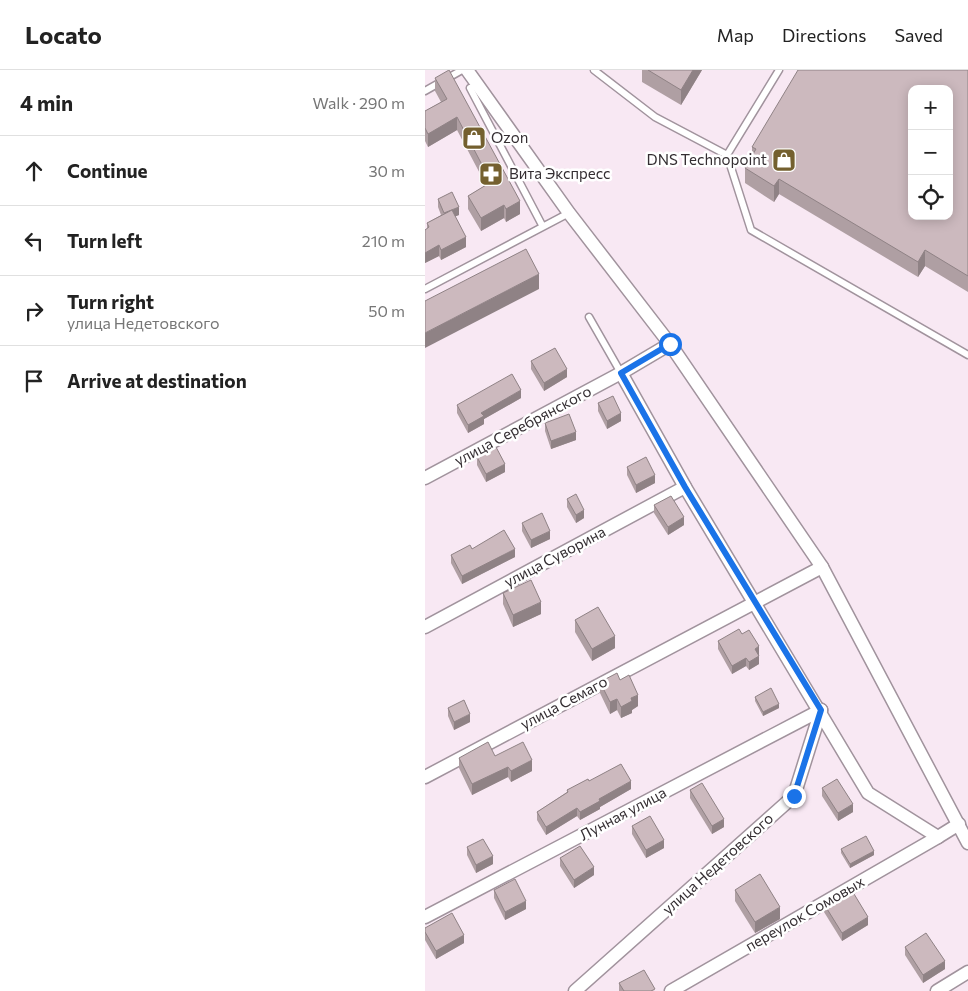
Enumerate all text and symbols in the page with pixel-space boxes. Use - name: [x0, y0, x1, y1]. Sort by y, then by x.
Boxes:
- text: Locato: [25, 20, 102, 49]
- text: Map: [717, 24, 754, 46]
- text: Directions: [782, 24, 866, 46]
- text: Saved: [894, 24, 943, 46]
- map controls: [908, 85, 953, 220]
- button: +: [908, 85, 953, 130]
- text: 4 min: [20, 90, 73, 115]
- text: Walk · 290 m: [313, 93, 405, 112]
- shop icon: Ozon: [461, 125, 487, 151]
- place label: Ozon: [491, 128, 528, 146]
- button: −: [908, 130, 953, 175]
- shop icon: DNS Technopoint: [771, 147, 797, 173]
- place label: DNS Technopoint: [647, 150, 767, 168]
- icon: ahead: [20, 157, 48, 185]
- text: Continue: [67, 159, 147, 182]
- text: 30 m: [368, 161, 405, 180]
- pharmacy icon: Вита Экспресс: [478, 161, 504, 187]
- place label: Вита Экспресс: [509, 164, 610, 182]
- button: locate: [908, 175, 953, 220]
- icon: left: [20, 227, 48, 255]
- text: Turn left: [67, 229, 142, 252]
- text: 210 m: [362, 231, 405, 250]
- text: Turn right: [67, 290, 154, 313]
- icon: right: [20, 297, 48, 325]
- text: 50 m: [368, 301, 405, 320]
- text: улица Недетовского: [67, 313, 220, 332]
- route start: [659, 333, 682, 356]
- icon: arrive: [20, 367, 48, 395]
- text: Arrive at destination: [67, 369, 247, 392]
- street label: улица Серебрянского: [451, 381, 594, 469]
- street label: улица Суворина: [501, 522, 608, 590]
- street label: улица Семаго: [517, 672, 610, 733]
- street label: Лунная улица: [576, 783, 669, 844]
- route end: [783, 785, 806, 808]
- street label: улица Недетовского: [658, 809, 777, 918]
- street label: переулок Сомовых: [742, 872, 867, 955]

